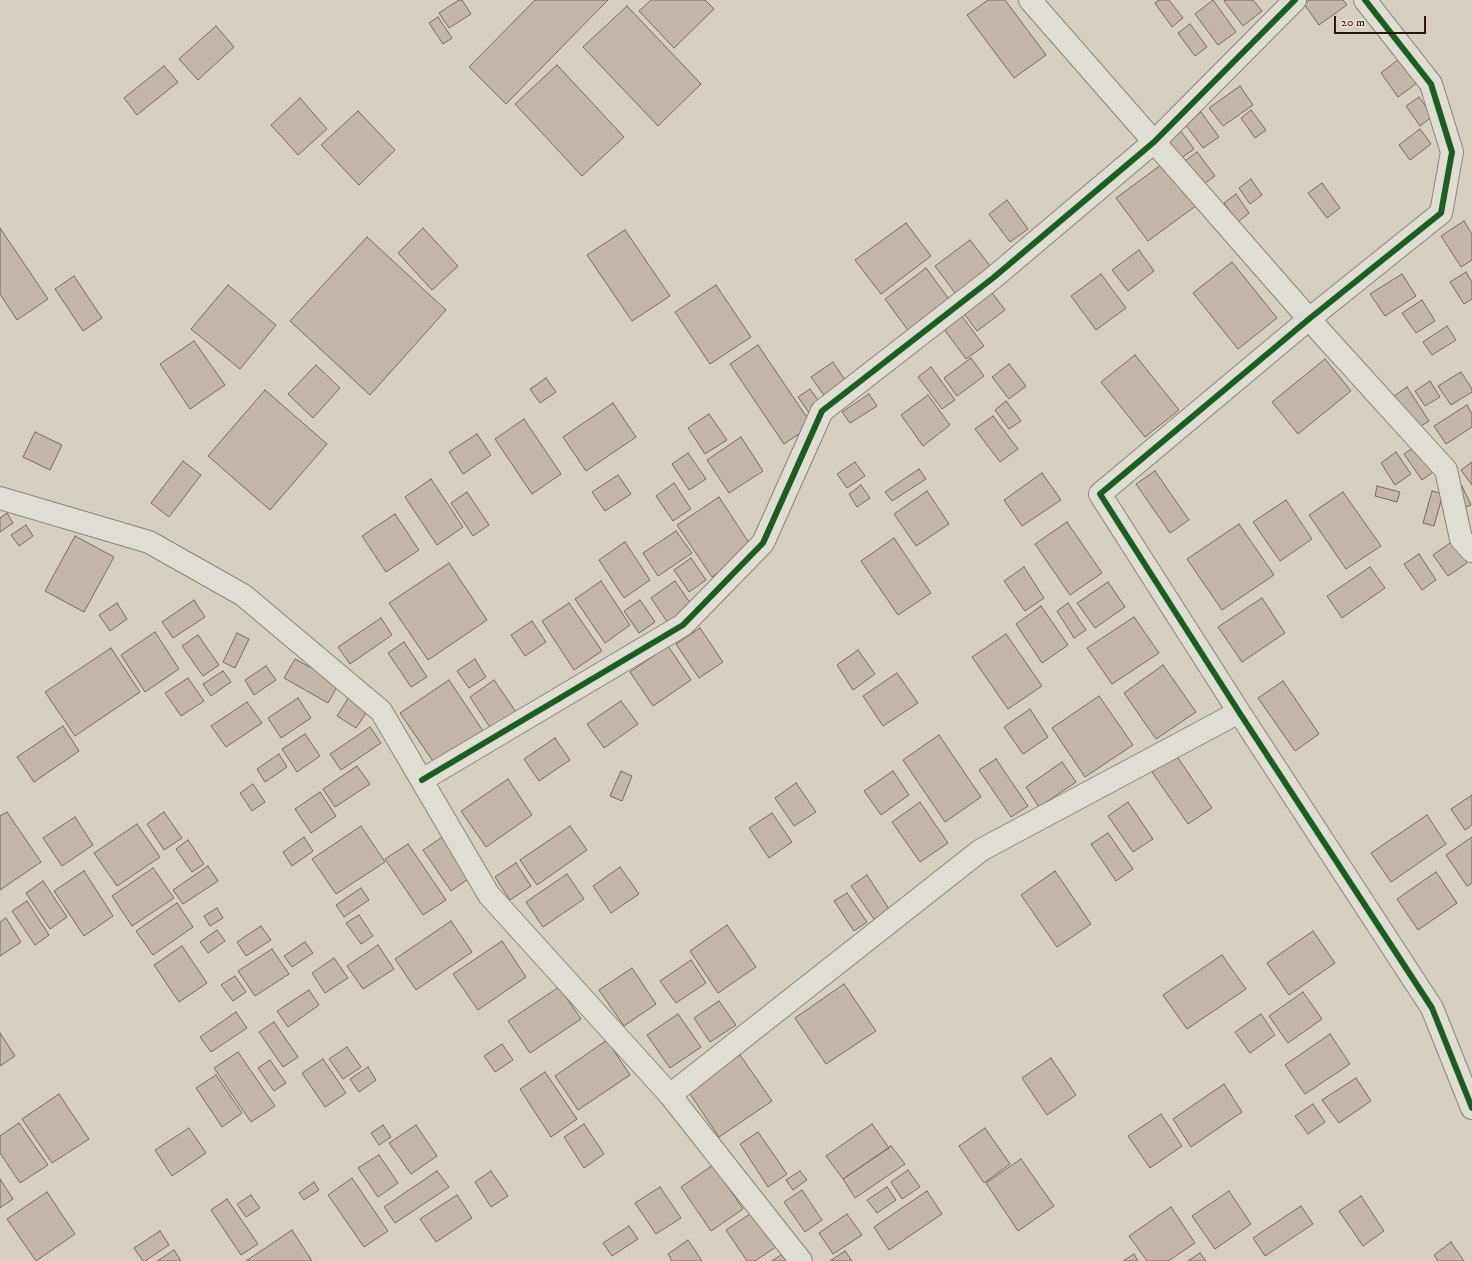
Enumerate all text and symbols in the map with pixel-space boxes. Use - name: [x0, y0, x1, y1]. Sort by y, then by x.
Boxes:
- scale bar: [1336, 8, 1428, 34]
- text: 20 m: [1341, 15, 1365, 30]

